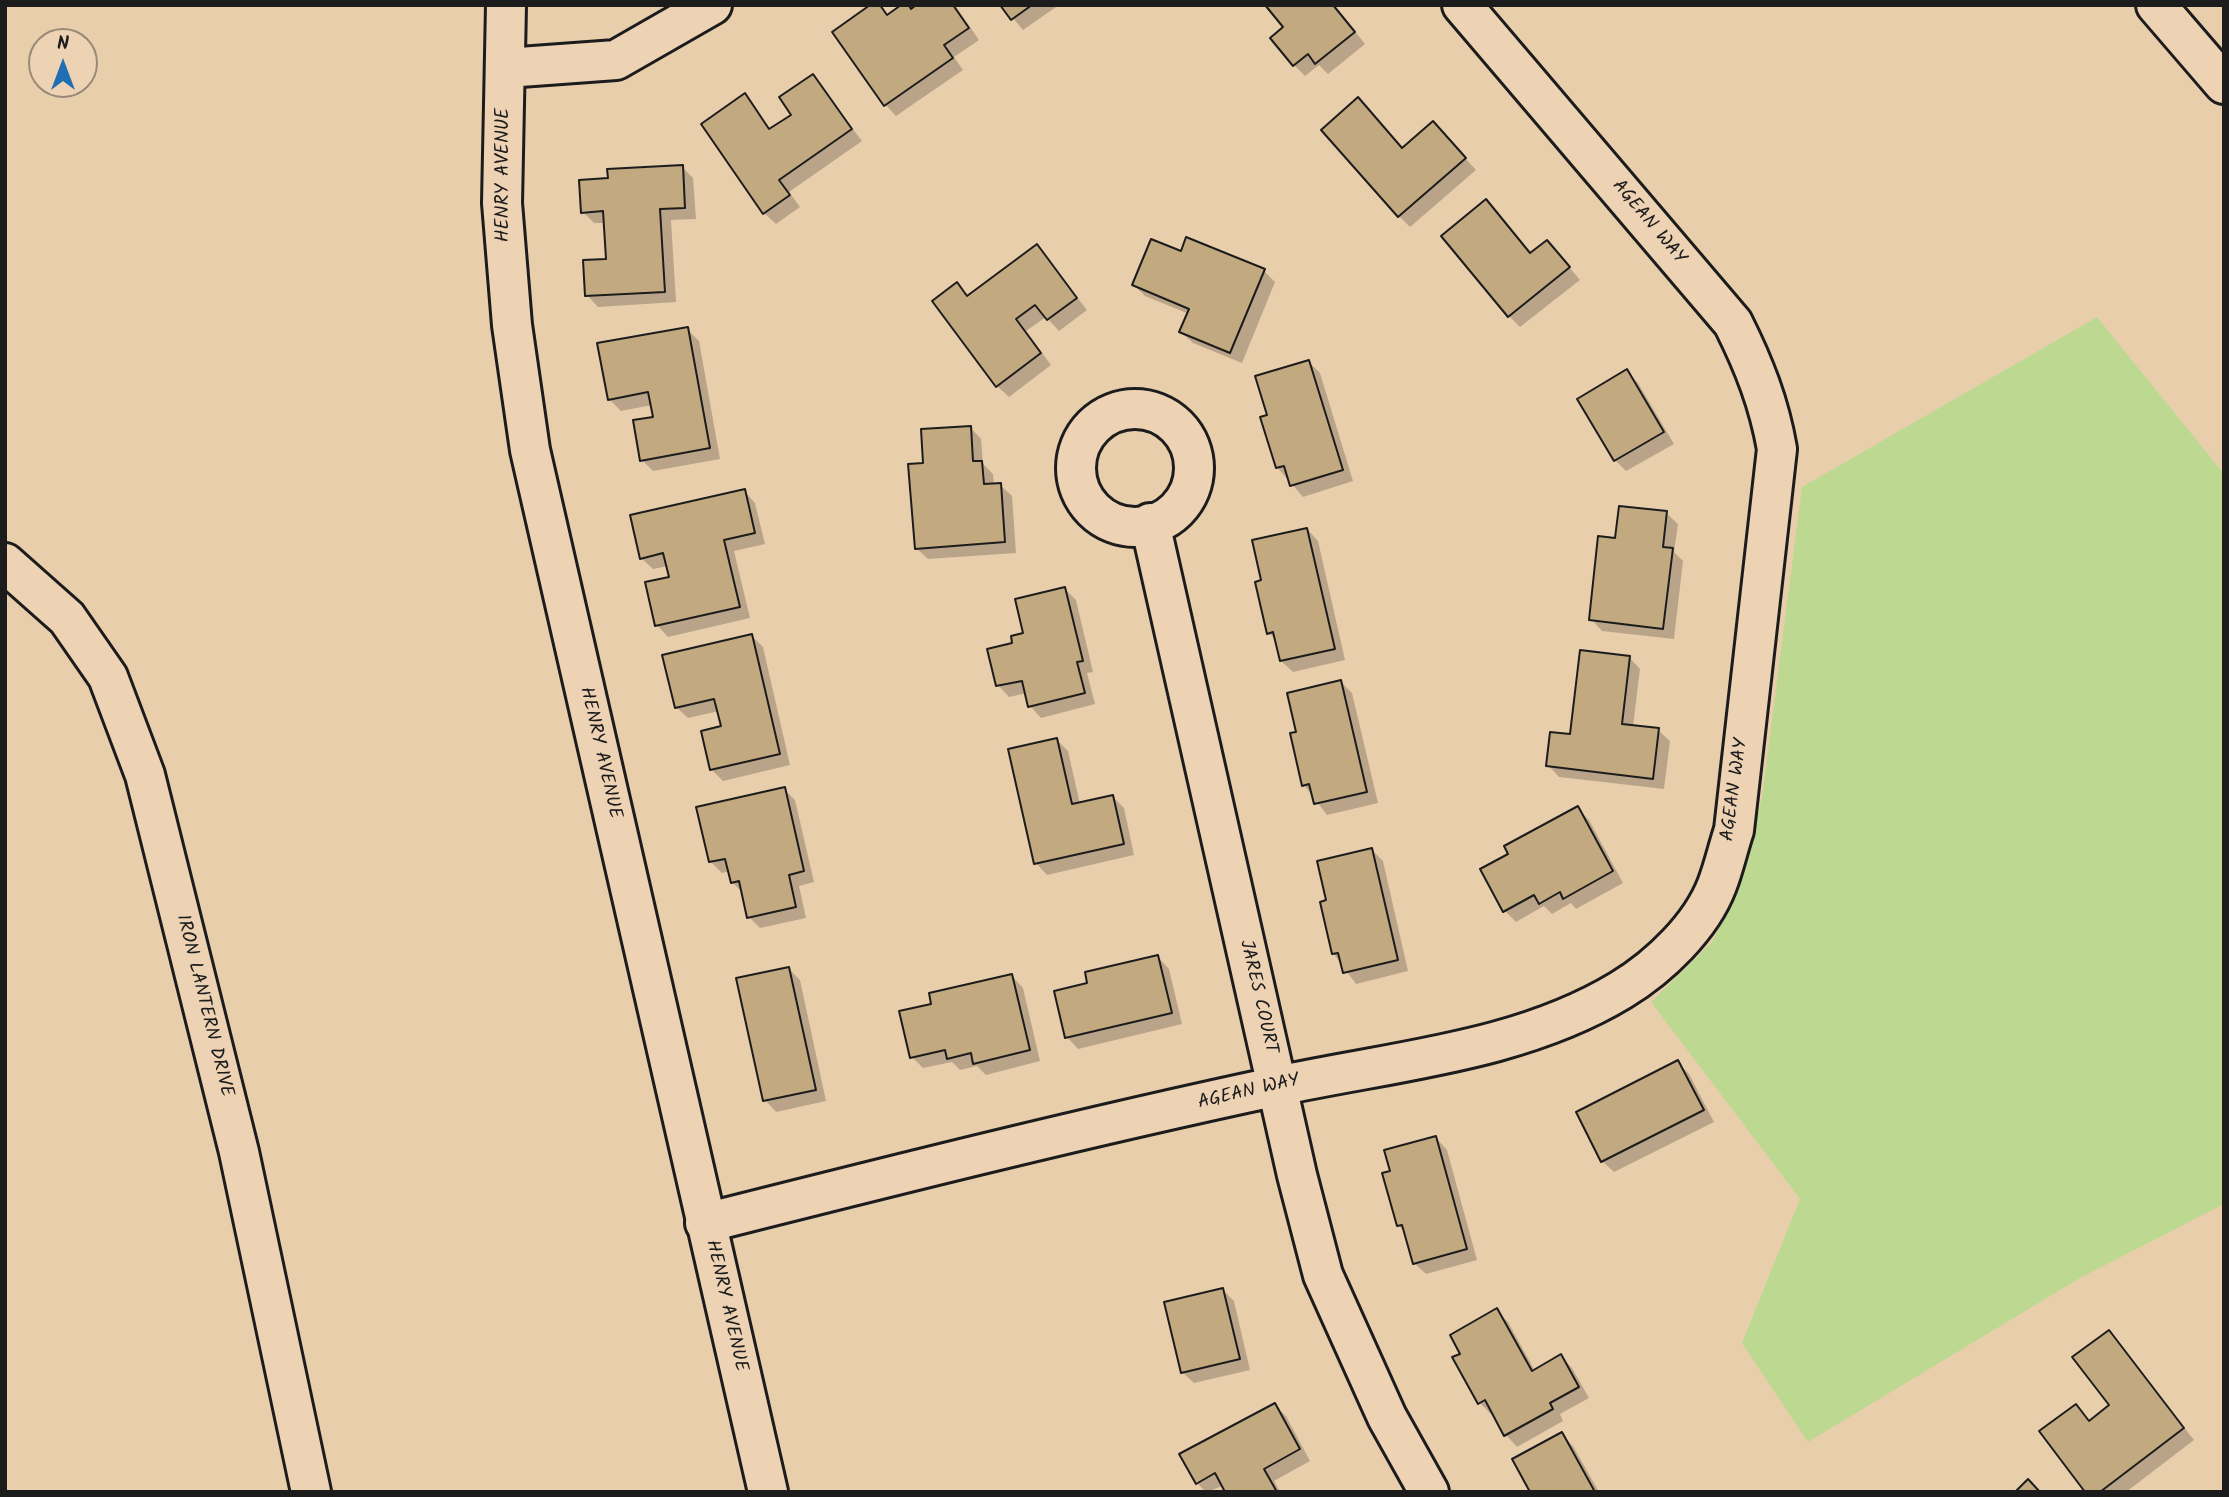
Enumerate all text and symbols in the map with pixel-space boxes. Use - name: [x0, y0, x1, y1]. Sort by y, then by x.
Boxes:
- north arrow: [28, 28, 98, 98]
- text: N: [57, 29, 69, 59]
- street label: HENRY AVENUE: [494, 108, 516, 242]
- street label: AGEAN WAY: [1606, 176, 1690, 270]
- street label: HENRY AVENUE: [573, 685, 625, 821]
- street label: AGEAN WAY: [1717, 737, 1755, 843]
- street label: IRON LANTERN DRIVE: [169, 912, 237, 1100]
- street label: JARES COURT: [1233, 938, 1281, 1056]
- street label: AGEAN WAY: [1196, 1070, 1302, 1116]
- street label: HENRY AVENUE: [699, 1238, 751, 1374]

